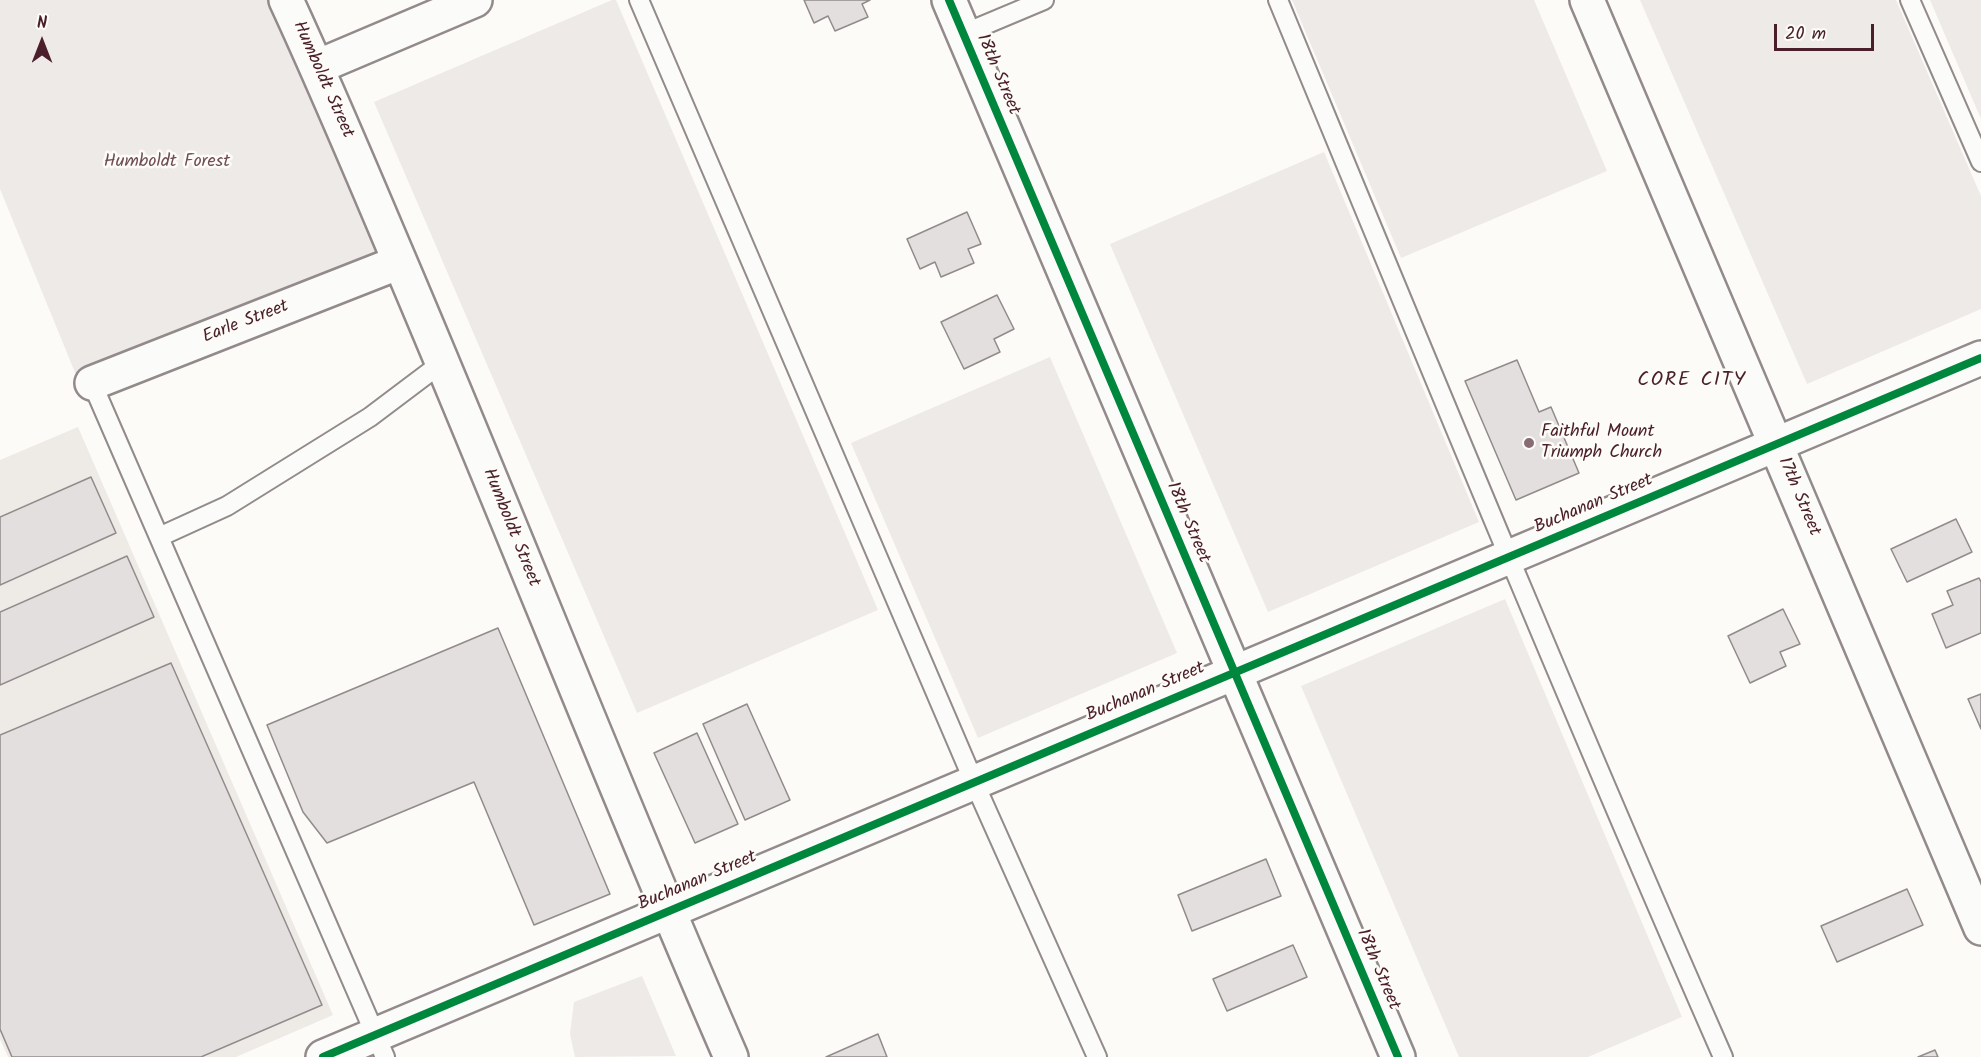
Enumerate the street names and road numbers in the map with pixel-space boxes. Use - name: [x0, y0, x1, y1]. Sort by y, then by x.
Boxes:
- street label: Humboldt Street: [287, 18, 357, 142]
- street label: 18th Street: [970, 31, 1024, 119]
- street label: Earle Street: [200, 297, 292, 349]
- street label: 17th Street: [1772, 454, 1824, 540]
- street label: Humboldt Street: [476, 466, 544, 590]
- street label: Buchanan Street: [1531, 470, 1657, 540]
- street label: 18th Street: [1160, 479, 1214, 567]
- street label: Buchanan Street: [1083, 658, 1209, 728]
- street label: Buchanan Street: [635, 847, 761, 917]
- street label: 18th Street: [1350, 926, 1404, 1014]

